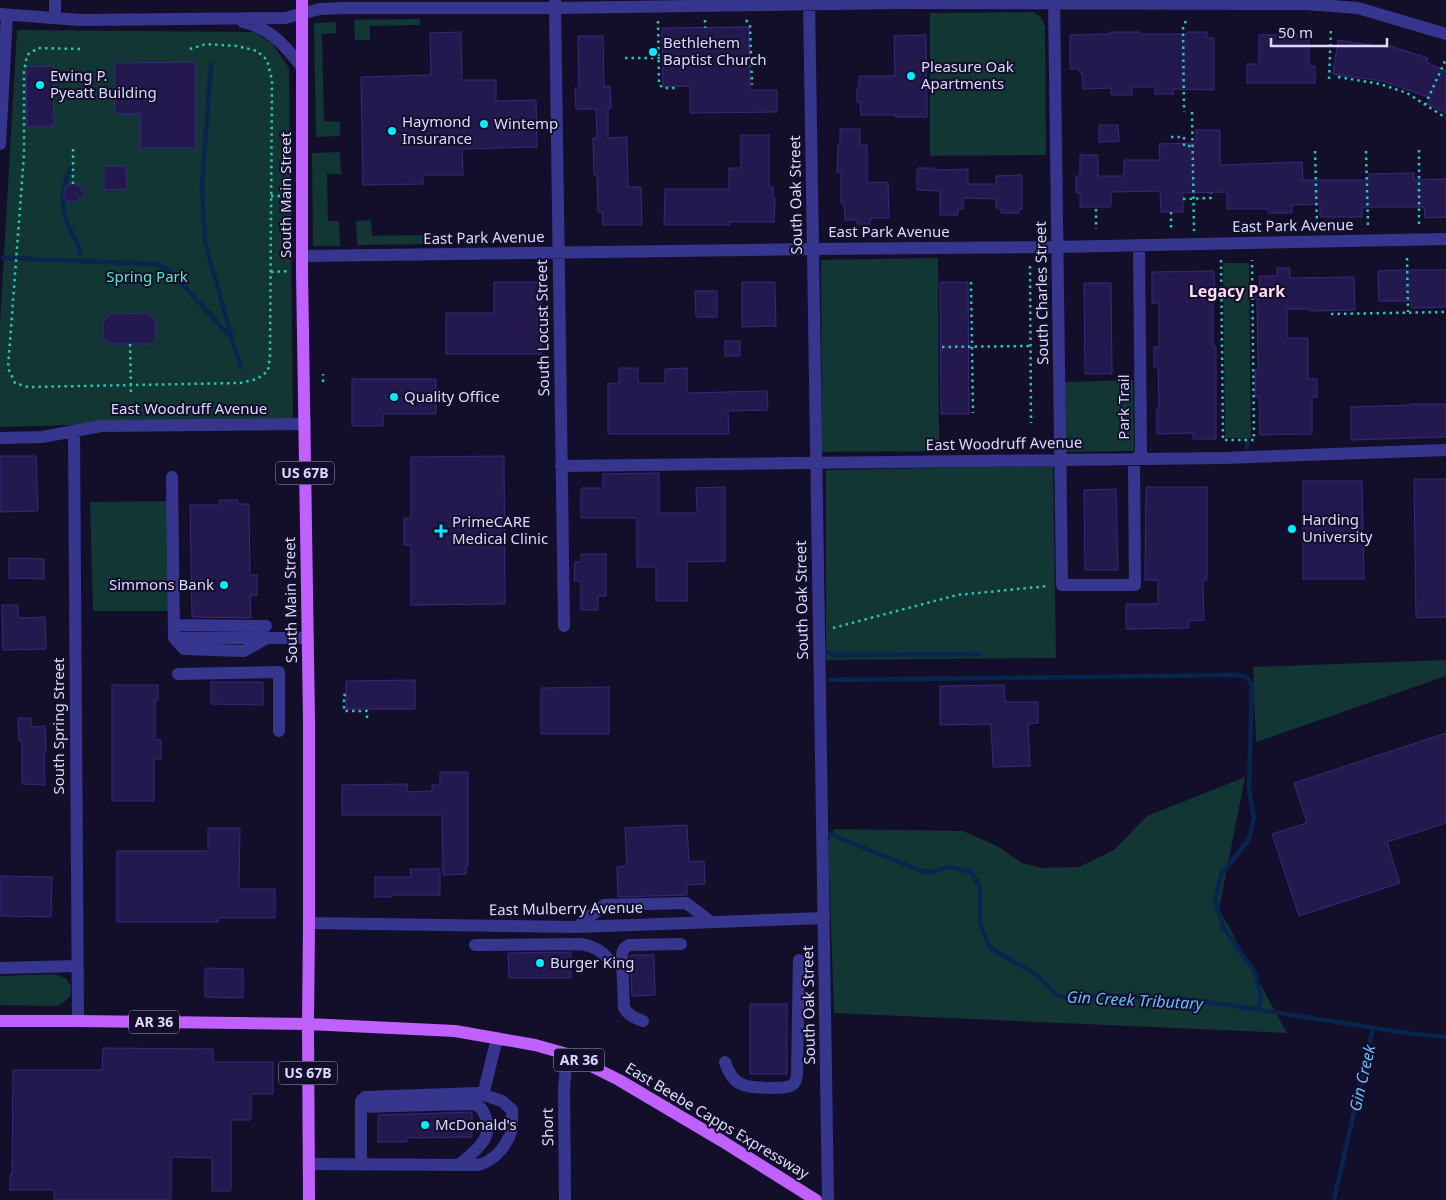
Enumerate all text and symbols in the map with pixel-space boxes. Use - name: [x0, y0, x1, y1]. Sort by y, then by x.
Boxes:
- scale bar: [1271, 15, 1387, 47]
- text: 50 m: [1278, 22, 1313, 42]
- place label: Bethlehem Baptist Church: [663, 32, 767, 69]
- marker: Bethlehem Baptist Church: [647, 46, 659, 58]
- place label: Pleasure Oak Apartments: [921, 56, 1014, 93]
- place label: Ewing P. Pyeatt Building: [50, 65, 157, 102]
- marker: Pleasure Oak Apartments: [905, 70, 917, 82]
- marker: Ewing P. Pyeatt Building: [34, 79, 46, 91]
- place label: Haymond Insurance: [402, 111, 472, 148]
- place label: Wintemp: [494, 113, 558, 133]
- marker: Wintemp: [478, 118, 490, 130]
- marker: Haymond Insurance: [386, 125, 398, 137]
- street label: South Main Street: [275, 131, 295, 258]
- street label: South Oak Street: [784, 135, 806, 255]
- street label: East Park Avenue: [1232, 214, 1354, 236]
- street label: South Charles Street: [1030, 220, 1052, 365]
- street label: East Park Avenue: [828, 221, 950, 241]
- street label: East Park Avenue: [423, 226, 545, 248]
- street label: South Locust Street: [531, 259, 553, 397]
- park label: Spring Park: [106, 266, 188, 286]
- district label: Legacy Park: [1189, 280, 1285, 302]
- street label: Park Trail: [1113, 374, 1133, 440]
- place label: Quality Office: [404, 386, 500, 406]
- marker: Quality Office: [388, 391, 400, 403]
- street label: East Woodruff Avenue: [111, 398, 267, 418]
- street label: East Woodruff Avenue: [925, 432, 1082, 454]
- road number: US 67B: [276, 462, 334, 484]
- place label: Harding University: [1302, 509, 1373, 546]
- place label: PrimeCARE Medical Clinic: [452, 511, 548, 548]
- marker: Harding University: [1286, 523, 1298, 535]
- marker: PrimeCARE Medical Clinic: [434, 524, 448, 538]
- street label: South Main Street: [279, 536, 301, 663]
- street label: South Oak Street: [790, 540, 812, 660]
- place label: Simmons Bank: [109, 574, 214, 594]
- marker: Simmons Bank: [218, 579, 230, 591]
- street label: South Spring Street: [48, 657, 68, 794]
- street label: East Mulberry Avenue: [489, 897, 643, 919]
- street label: South Oak Street: [797, 945, 819, 1065]
- place label: Burger King: [550, 952, 635, 972]
- marker: Burger King: [534, 957, 546, 969]
- water label: Gin Creek Tributary: [1066, 985, 1205, 1015]
- road number: AR 36: [129, 1010, 179, 1034]
- water label: Gin Creek: [1344, 1041, 1381, 1113]
- road number: AR 36: [554, 1048, 604, 1072]
- street label: East Beebe Capps Expressway: [622, 1057, 813, 1183]
- road number: US 67B: [279, 1062, 337, 1084]
- street label: Short: [537, 1107, 557, 1146]
- place label: McDonald's: [435, 1114, 517, 1134]
- marker: McDonald's: [419, 1119, 431, 1131]

